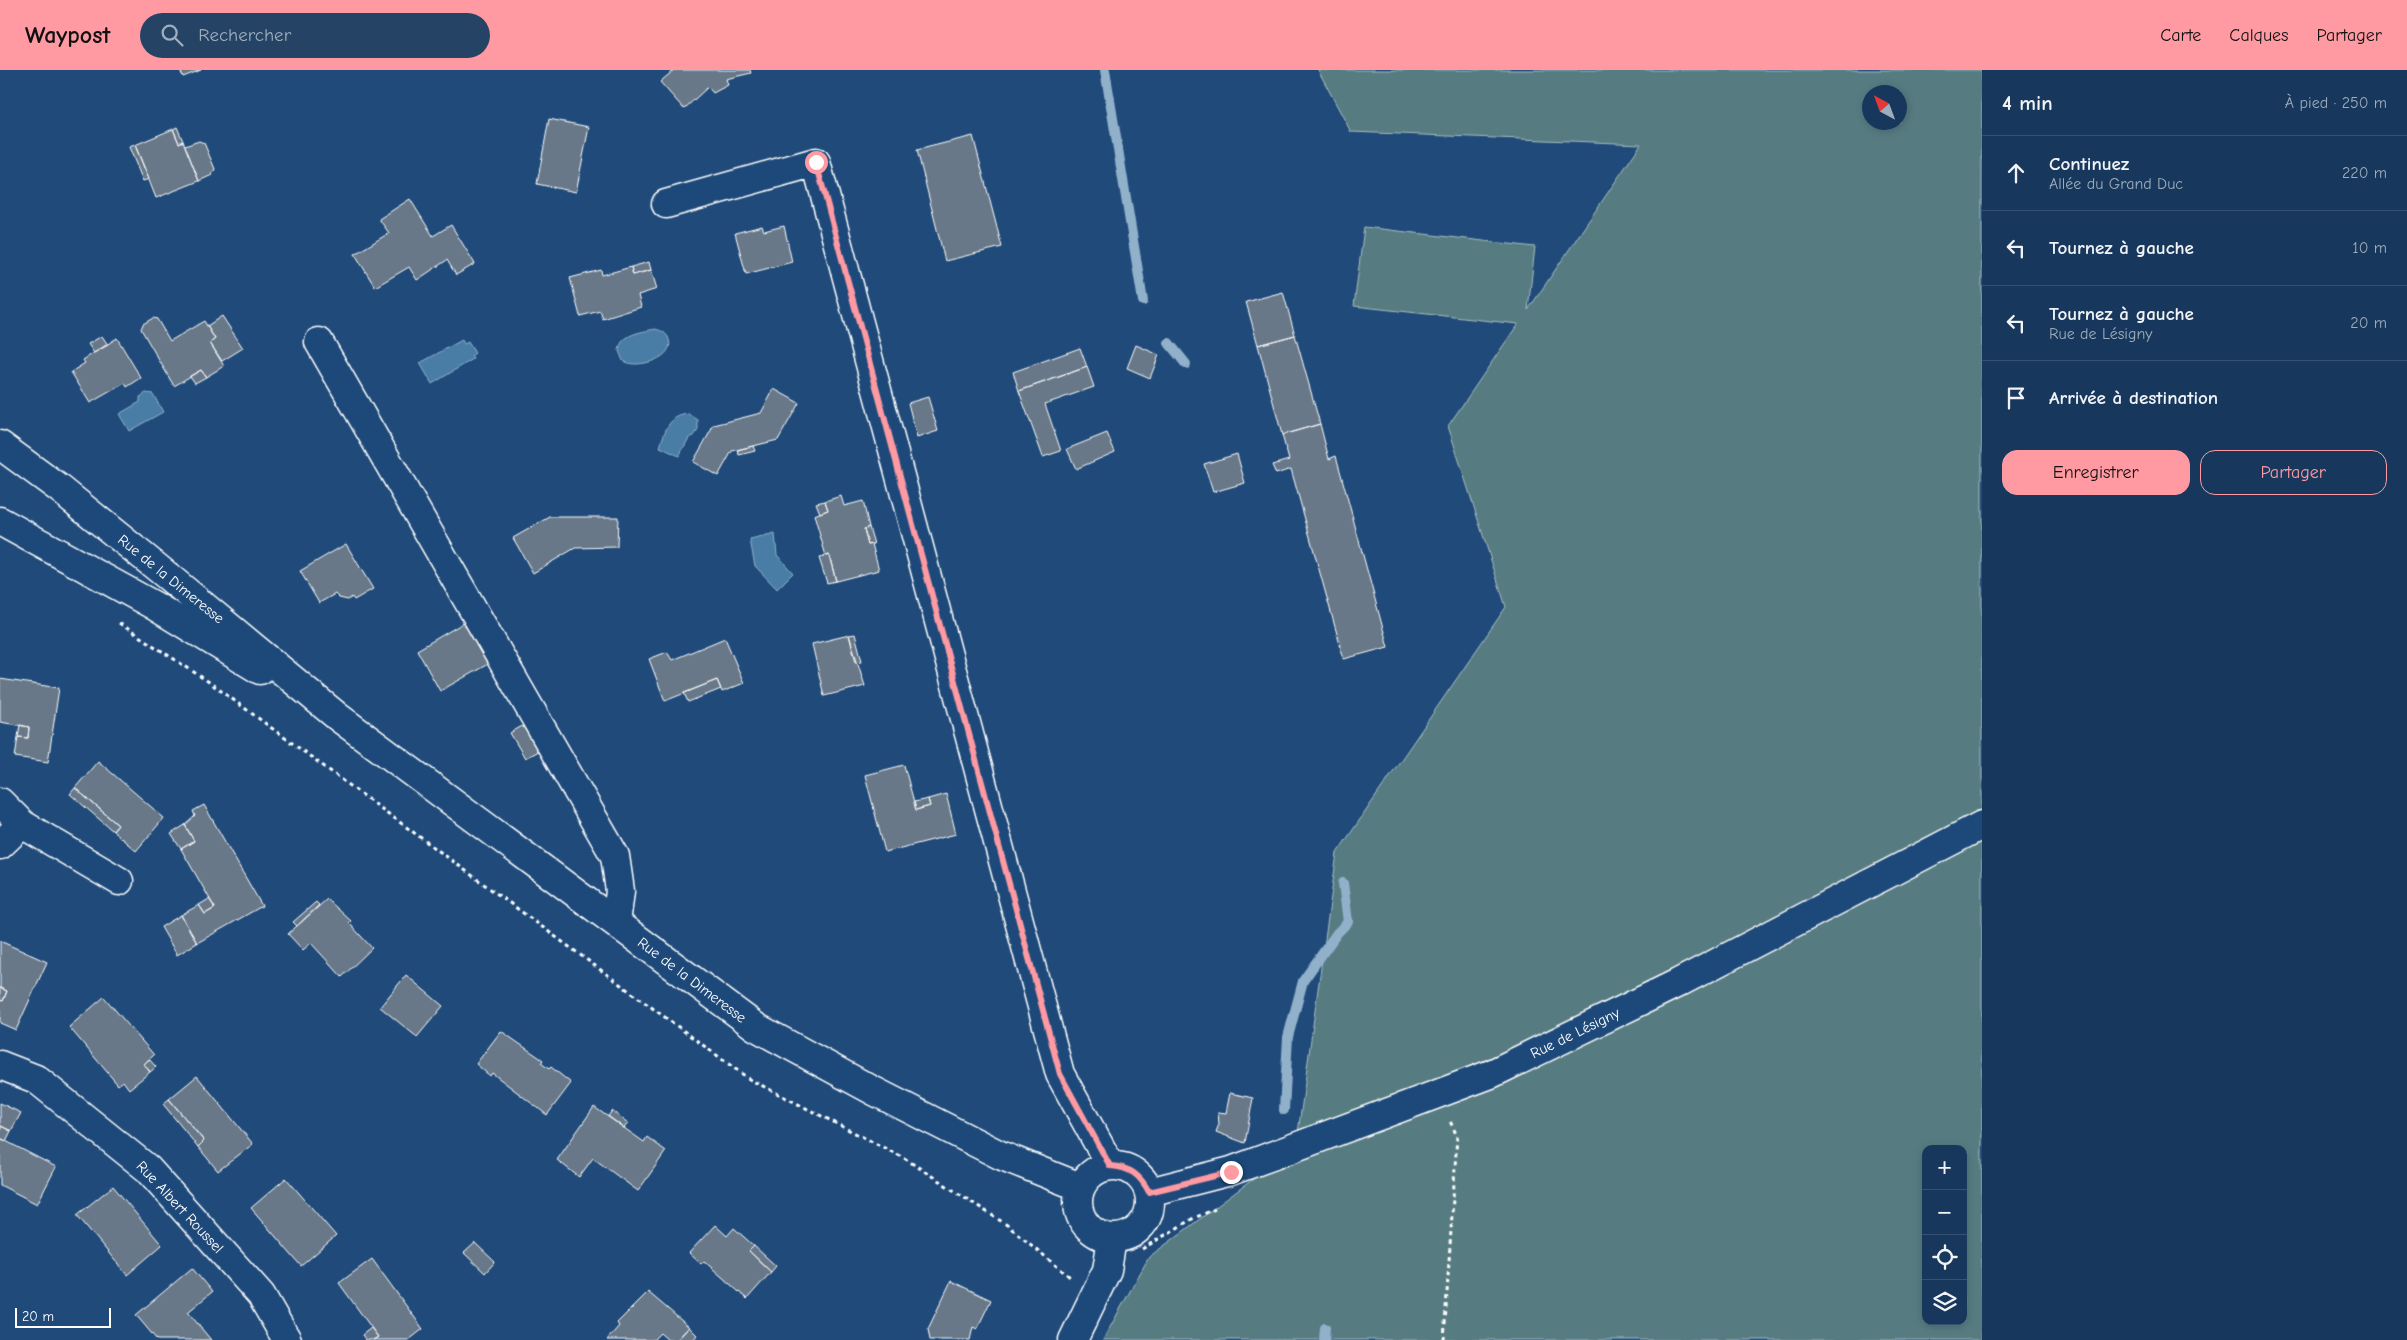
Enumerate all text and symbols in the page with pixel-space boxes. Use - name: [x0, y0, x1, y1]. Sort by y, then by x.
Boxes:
- search box: [140, 13, 490, 58]
- text: Waypost: [25, 21, 110, 49]
- icon: search: [158, 21, 186, 49]
- text: Rechercher: [198, 24, 291, 46]
- text: Carte: [2160, 25, 2201, 46]
- text: Calques: [2229, 25, 2289, 46]
- text: Partager: [2317, 25, 2382, 46]
- north arrow: [1862, 85, 1907, 130]
- text: 4 min: [2002, 91, 2053, 115]
- text: À pied · 250 m: [2285, 94, 2387, 112]
- route start: [805, 151, 828, 174]
- text: Continuez: [2049, 153, 2129, 175]
- icon: ahead: [2002, 159, 2030, 187]
- text: 220 m: [2342, 164, 2387, 182]
- text: Allée du Grand Duc: [2049, 175, 2183, 193]
- icon: left: [2002, 234, 2030, 262]
- text: Tournez à gauche: [2049, 237, 2194, 259]
- text: 10 m: [2352, 239, 2387, 257]
- text: Tournez à gauche: [2049, 303, 2194, 325]
- icon: left: [2002, 309, 2030, 337]
- text: 20 m: [2350, 314, 2387, 332]
- text: Rue de Lésigny: [2049, 325, 2152, 343]
- icon: arrive: [2002, 384, 2030, 412]
- text: Arrivée à destination: [2049, 387, 2218, 409]
- button: Enregistrer: [2002, 450, 2190, 495]
- button: Partager: [2200, 450, 2387, 495]
- street label: Rue de la Dimeresse: [114, 531, 228, 628]
- street label: Rue de la Dimeresse: [634, 933, 750, 1027]
- street label: Rue de Lésigny: [1527, 1004, 1623, 1062]
- map controls: [1922, 1145, 1967, 1325]
- button: +: [1922, 1145, 1967, 1190]
- street label: Rue Albert Roussel: [133, 1157, 227, 1257]
- route end: [1220, 1161, 1243, 1184]
- button: −: [1922, 1190, 1967, 1235]
- button: locate: [1922, 1235, 1967, 1280]
- button: layers: [1922, 1280, 1967, 1325]
- scale bar: [15, 1305, 111, 1328]
- text: 20 m: [22, 1308, 54, 1325]

